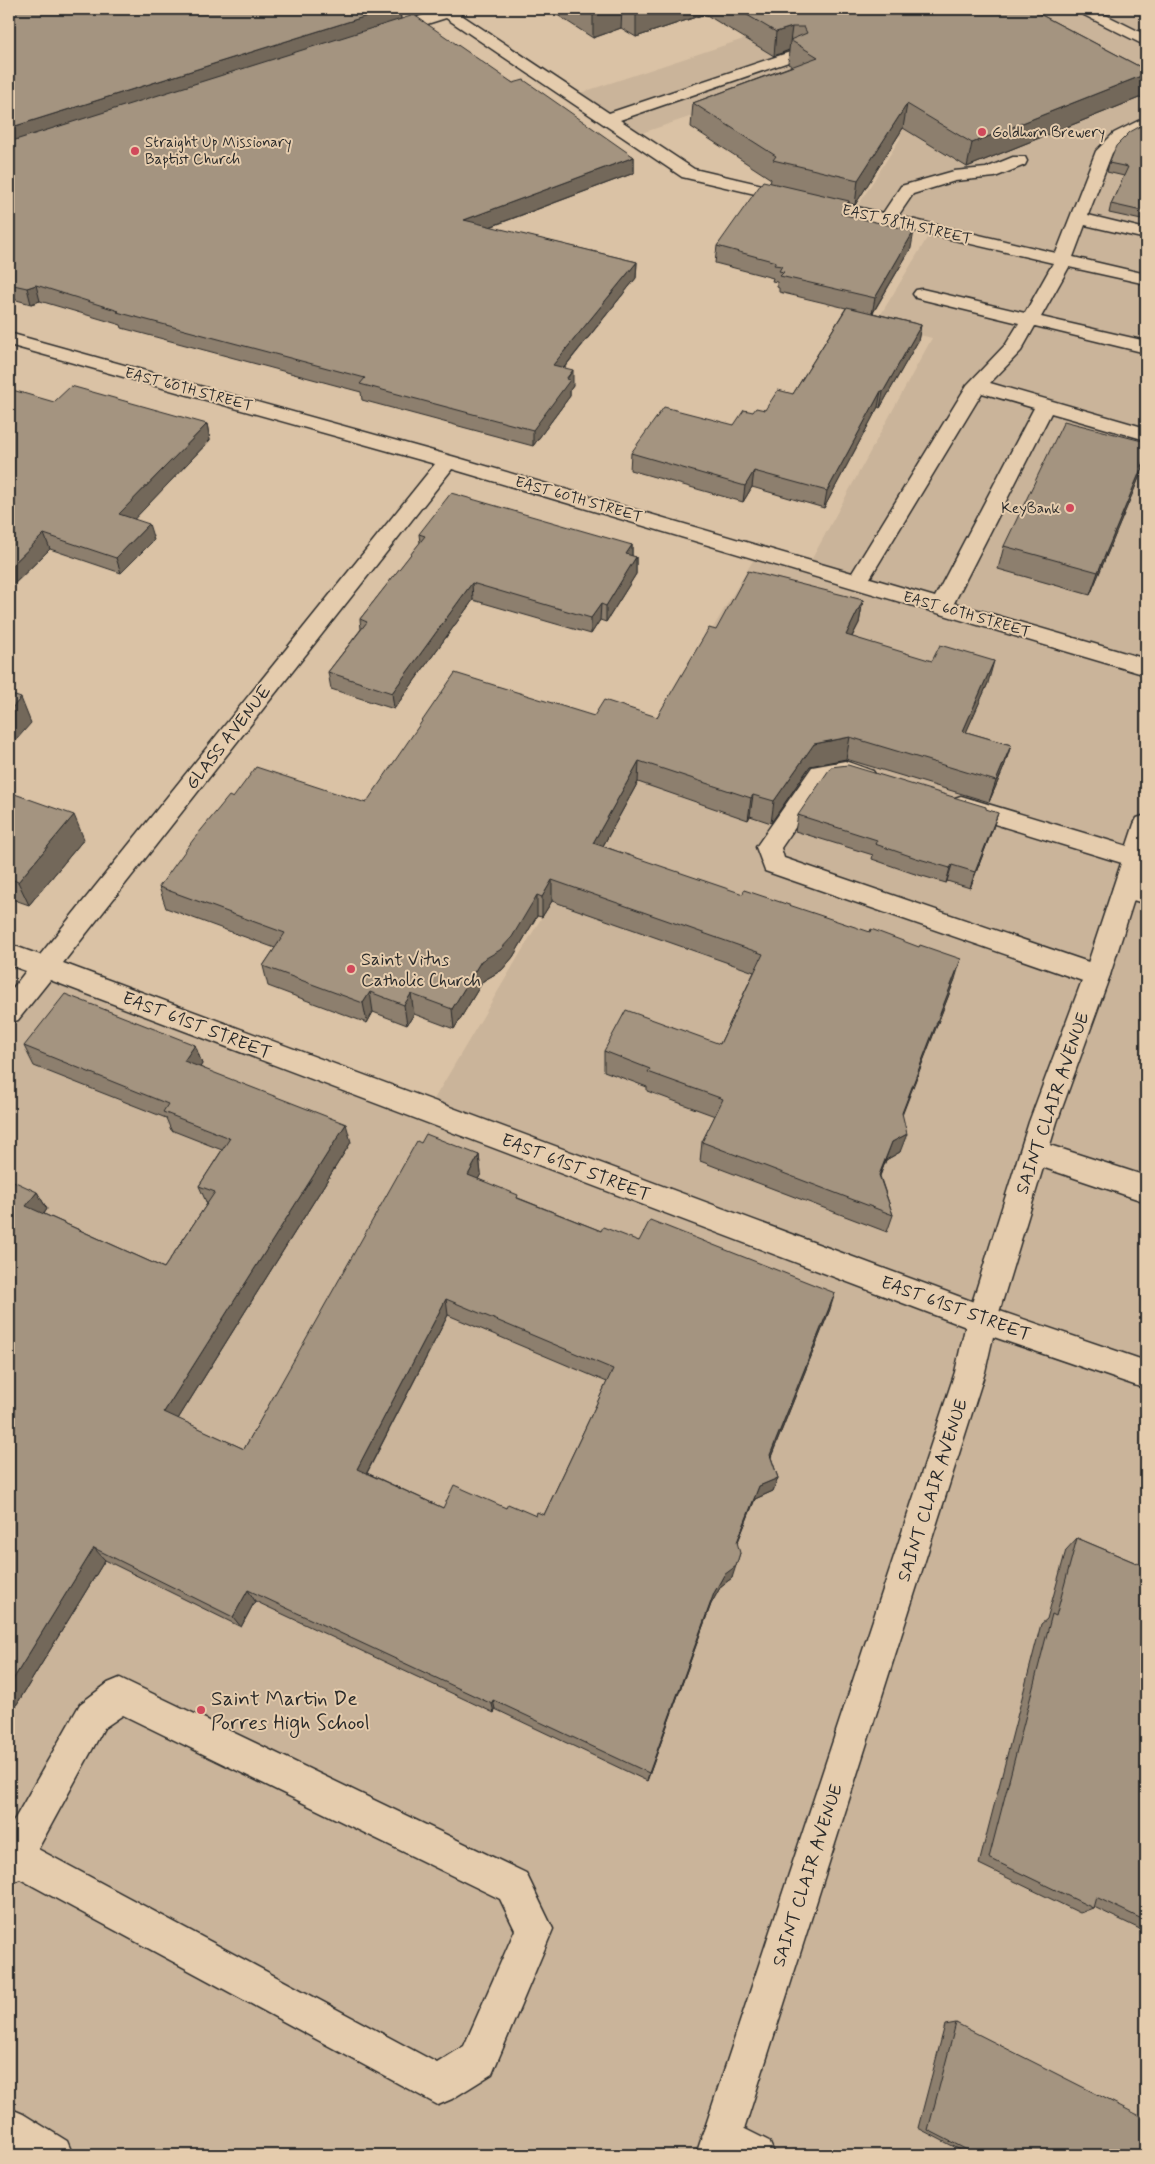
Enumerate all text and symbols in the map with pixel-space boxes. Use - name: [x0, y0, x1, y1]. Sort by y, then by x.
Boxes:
- place label: Goldhorn Brewery: [992, 123, 1105, 143]
- marker: Goldhorn Brewery: [976, 126, 988, 138]
- place label: Straight Up Missionary Baptist Church: [145, 133, 292, 170]
- marker: Straight Up Missionary Baptist Church: [129, 145, 141, 157]
- street label: EAST 58TH STREET: [840, 200, 974, 250]
- street label: EAST 60TH STREET: [123, 363, 255, 417]
- street label: EAST 60TH STREET: [513, 472, 645, 528]
- place label: KeyBank: [1001, 499, 1061, 519]
- marker: KeyBank: [1064, 502, 1076, 514]
- street label: EAST 60TH STREET: [901, 587, 1033, 643]
- street label: GLASS AVENUE: [180, 680, 277, 795]
- place label: Saint Vitus Catholic Church: [361, 948, 481, 993]
- marker: Saint Vitus Catholic Church: [345, 963, 357, 975]
- street label: EAST 61ST STREET: [119, 986, 275, 1065]
- street label: SAINT CLAIR AVENUE: [1011, 1009, 1095, 1198]
- street label: EAST 61ST STREET: [498, 1128, 654, 1207]
- street label: EAST 61ST STREET: [877, 1271, 1034, 1347]
- street label: SAINT CLAIR AVENUE: [892, 1396, 974, 1585]
- place label: Saint Martin De Porres High School: [211, 1685, 370, 1738]
- marker: Saint Martin De Porres High School: [195, 1704, 207, 1716]
- street label: SAINT CLAIR AVENUE: [767, 1781, 849, 1970]

